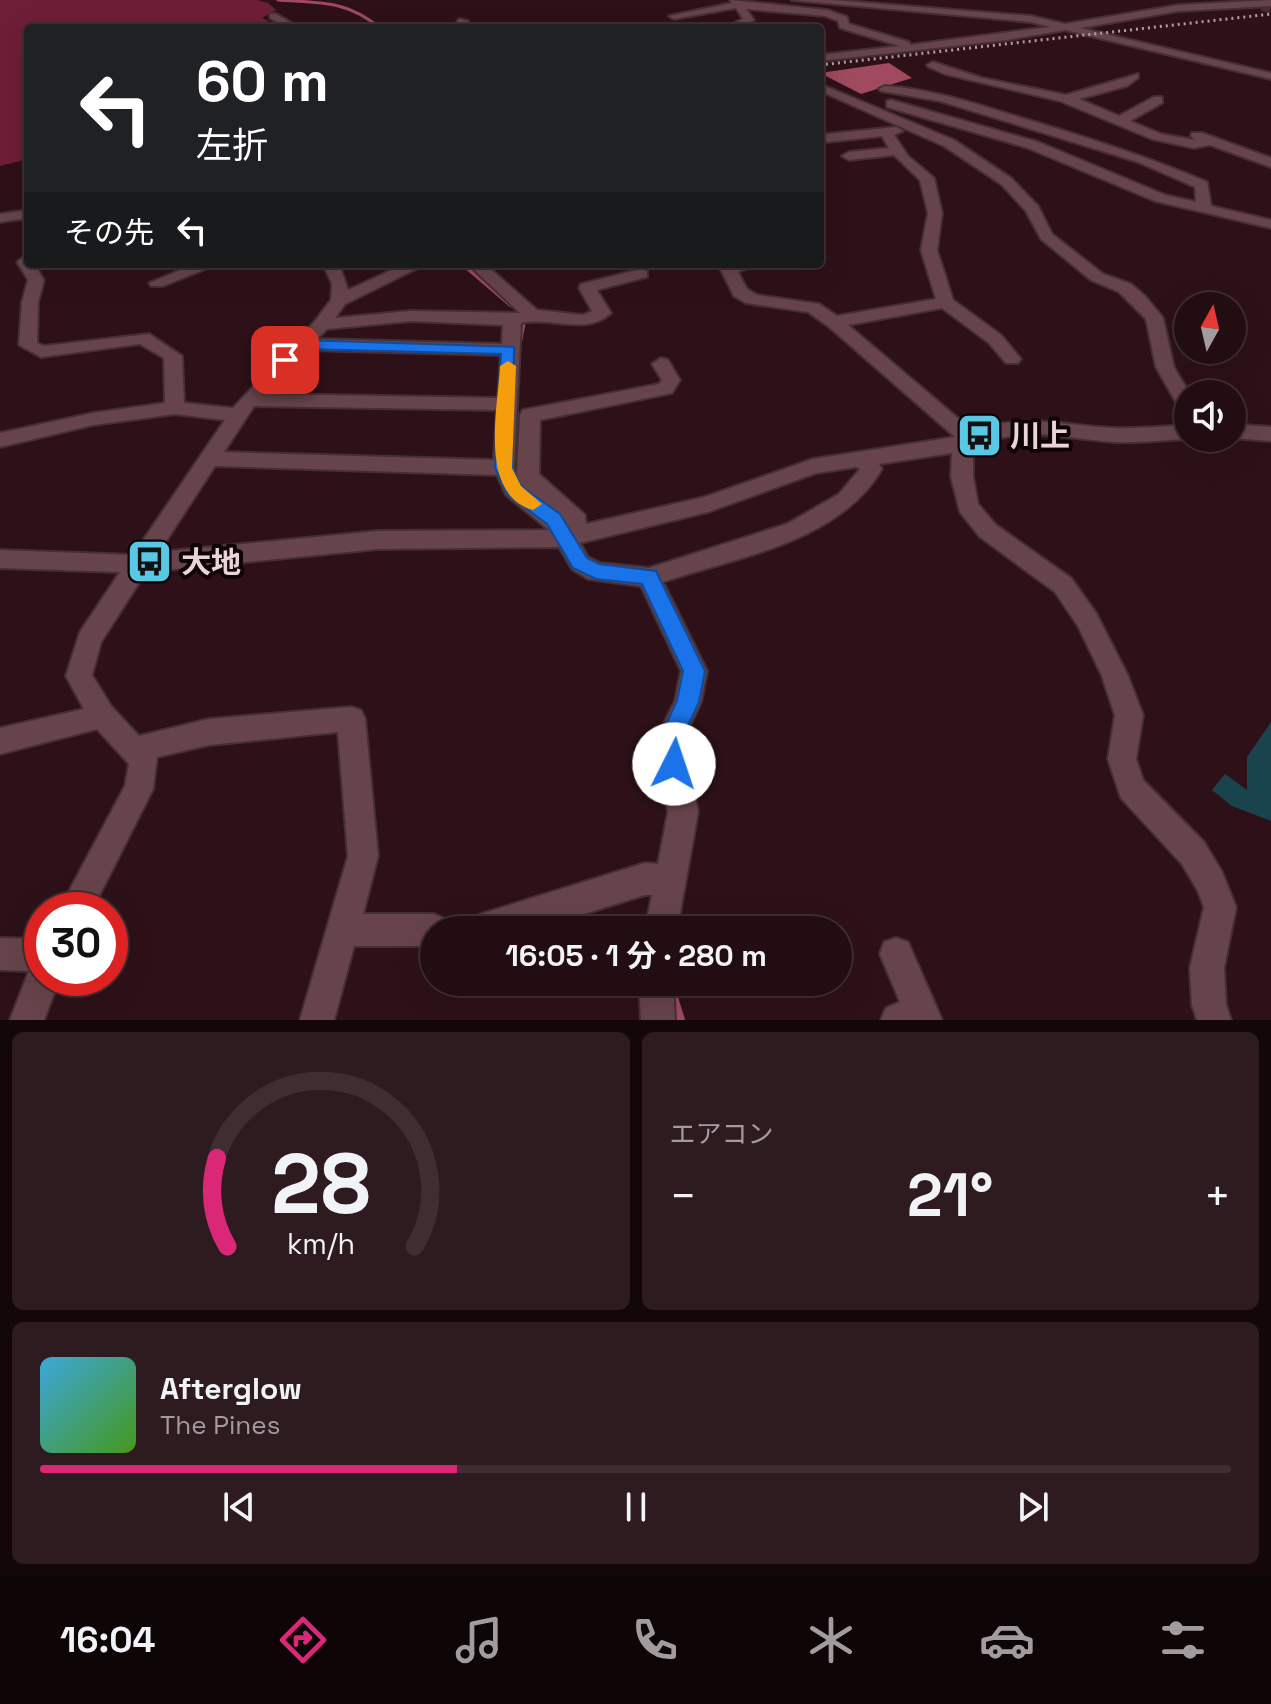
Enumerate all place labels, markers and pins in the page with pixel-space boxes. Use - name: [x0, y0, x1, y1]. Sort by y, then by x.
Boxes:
- pin: [251, 326, 319, 394]
- bus stop icon: 川上: [955, 411, 1003, 459]
- place label: 川上: [1010, 416, 1070, 455]
- bus stop icon: 大地: [126, 538, 174, 586]
- place label: 大地: [181, 543, 241, 582]

